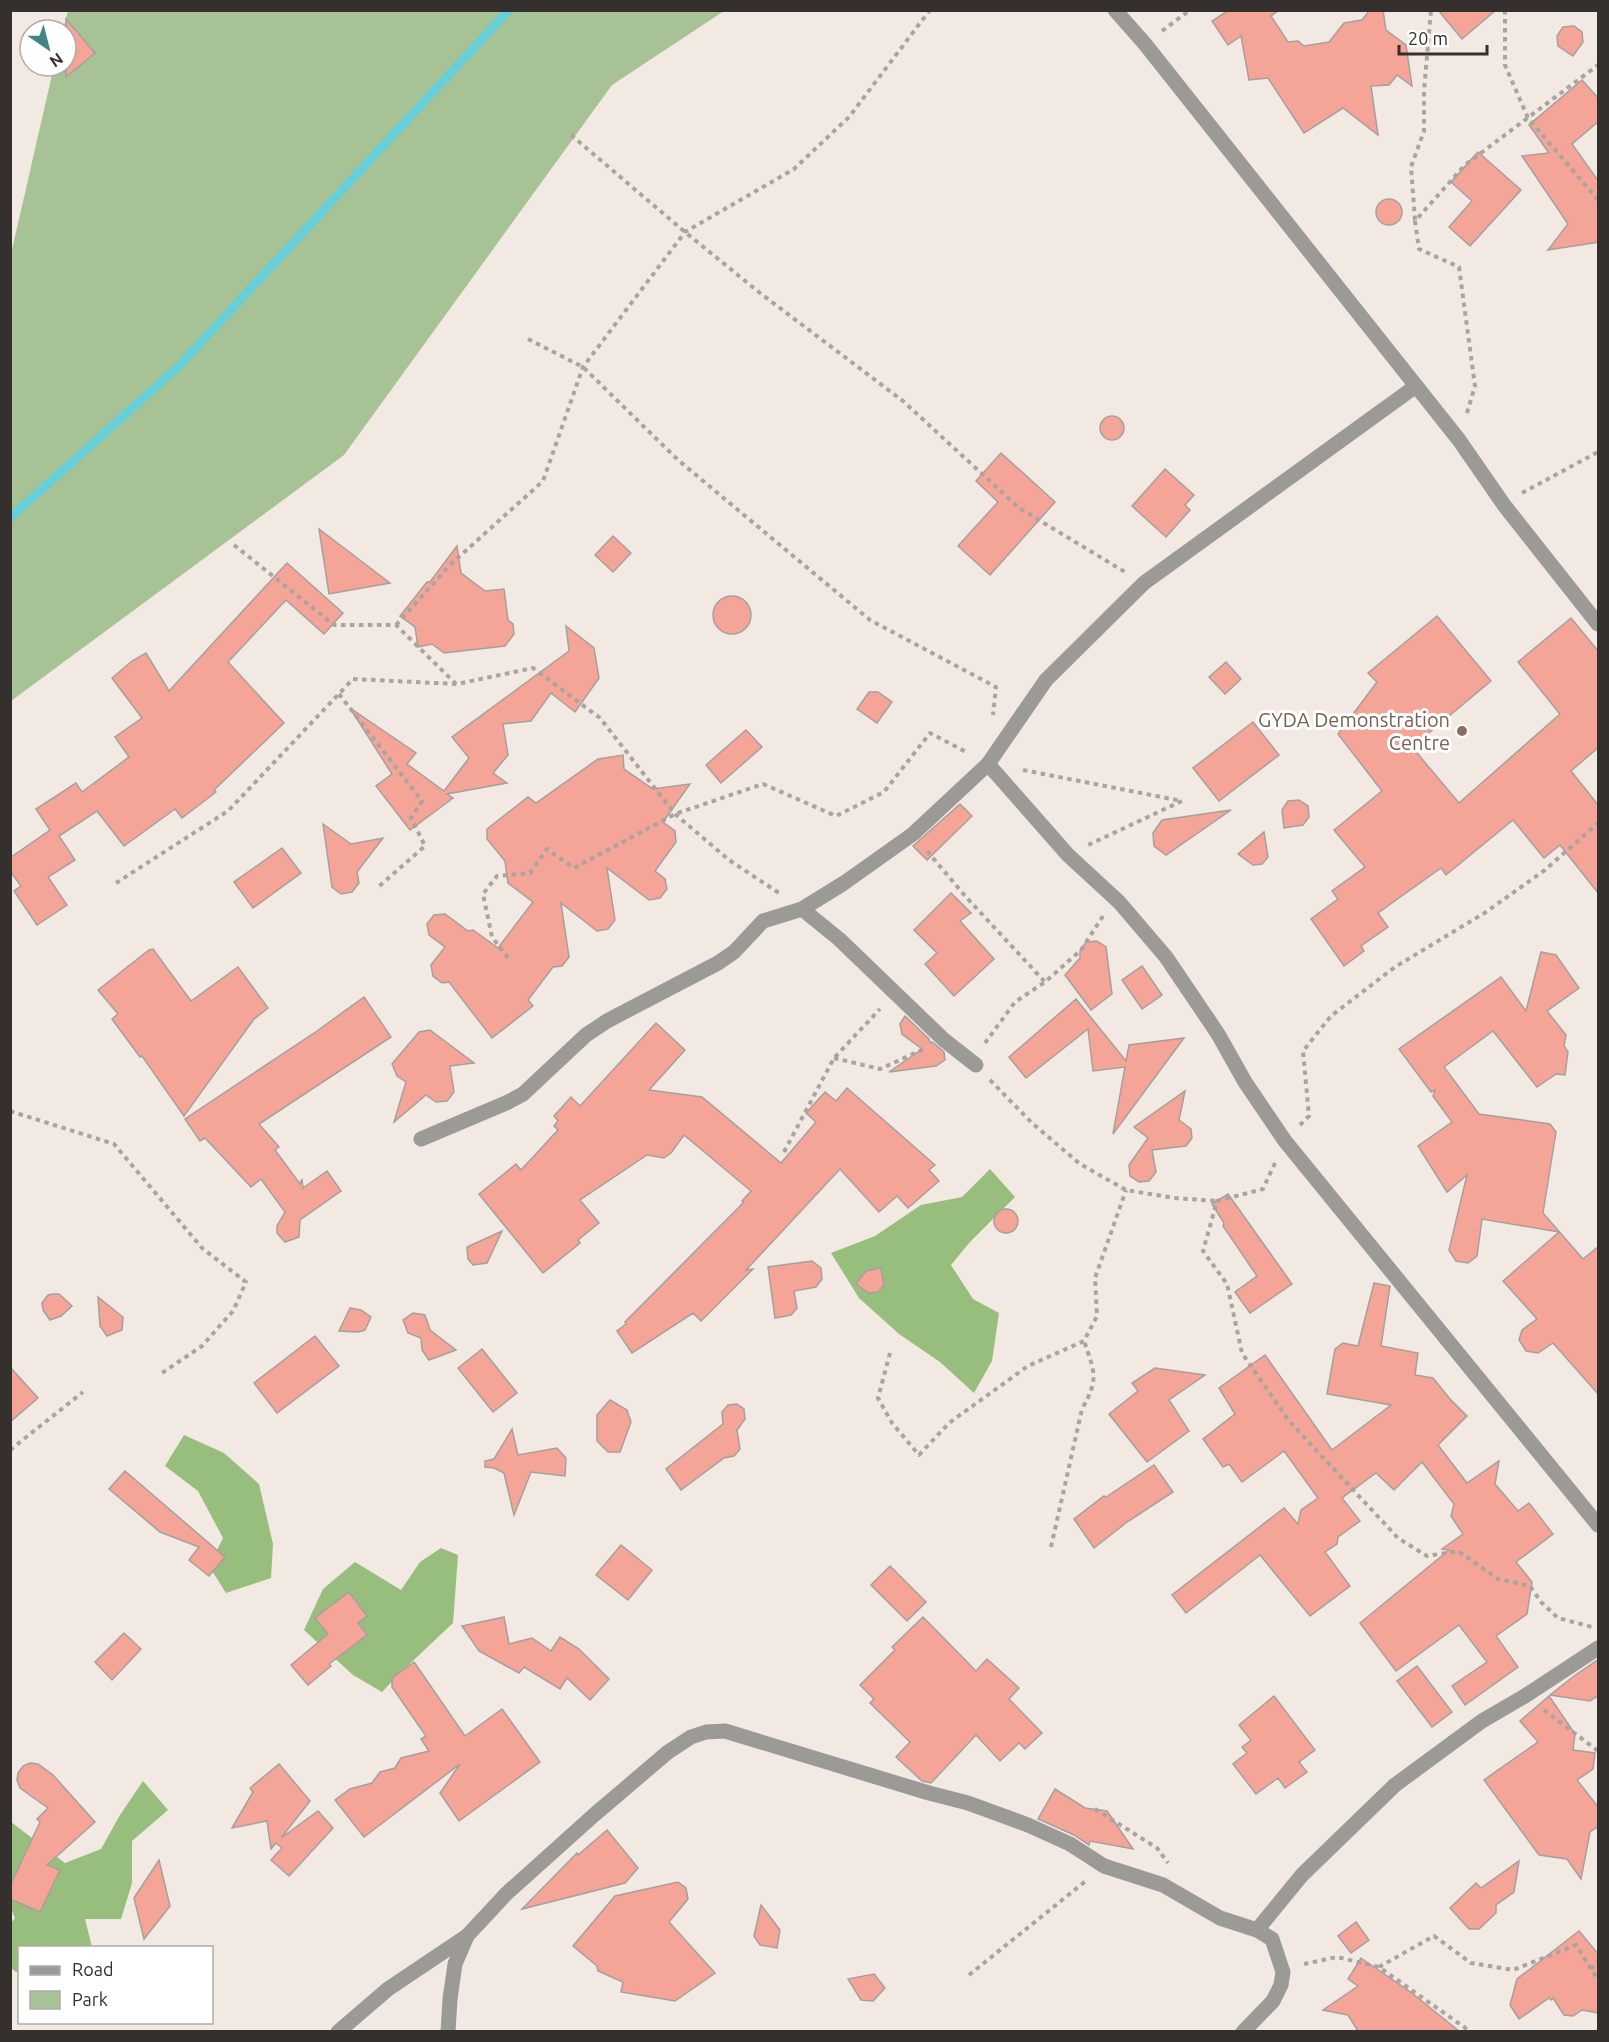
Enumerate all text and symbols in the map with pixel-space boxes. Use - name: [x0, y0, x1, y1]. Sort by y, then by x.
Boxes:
- north arrow: [18, 18, 78, 78]
- scale bar: [1399, 18, 1488, 56]
- text: 20 m: [1408, 28, 1448, 48]
- text: N: [47, 49, 67, 71]
- place label: GYDA Demonstration Centre: [1258, 708, 1450, 754]
- marker: GYDA Demonstration Centre: [1455, 724, 1469, 738]
- legend: [18, 1946, 213, 2024]
- text: Road: [72, 1959, 114, 1979]
- text: Park: [72, 1989, 108, 2009]

